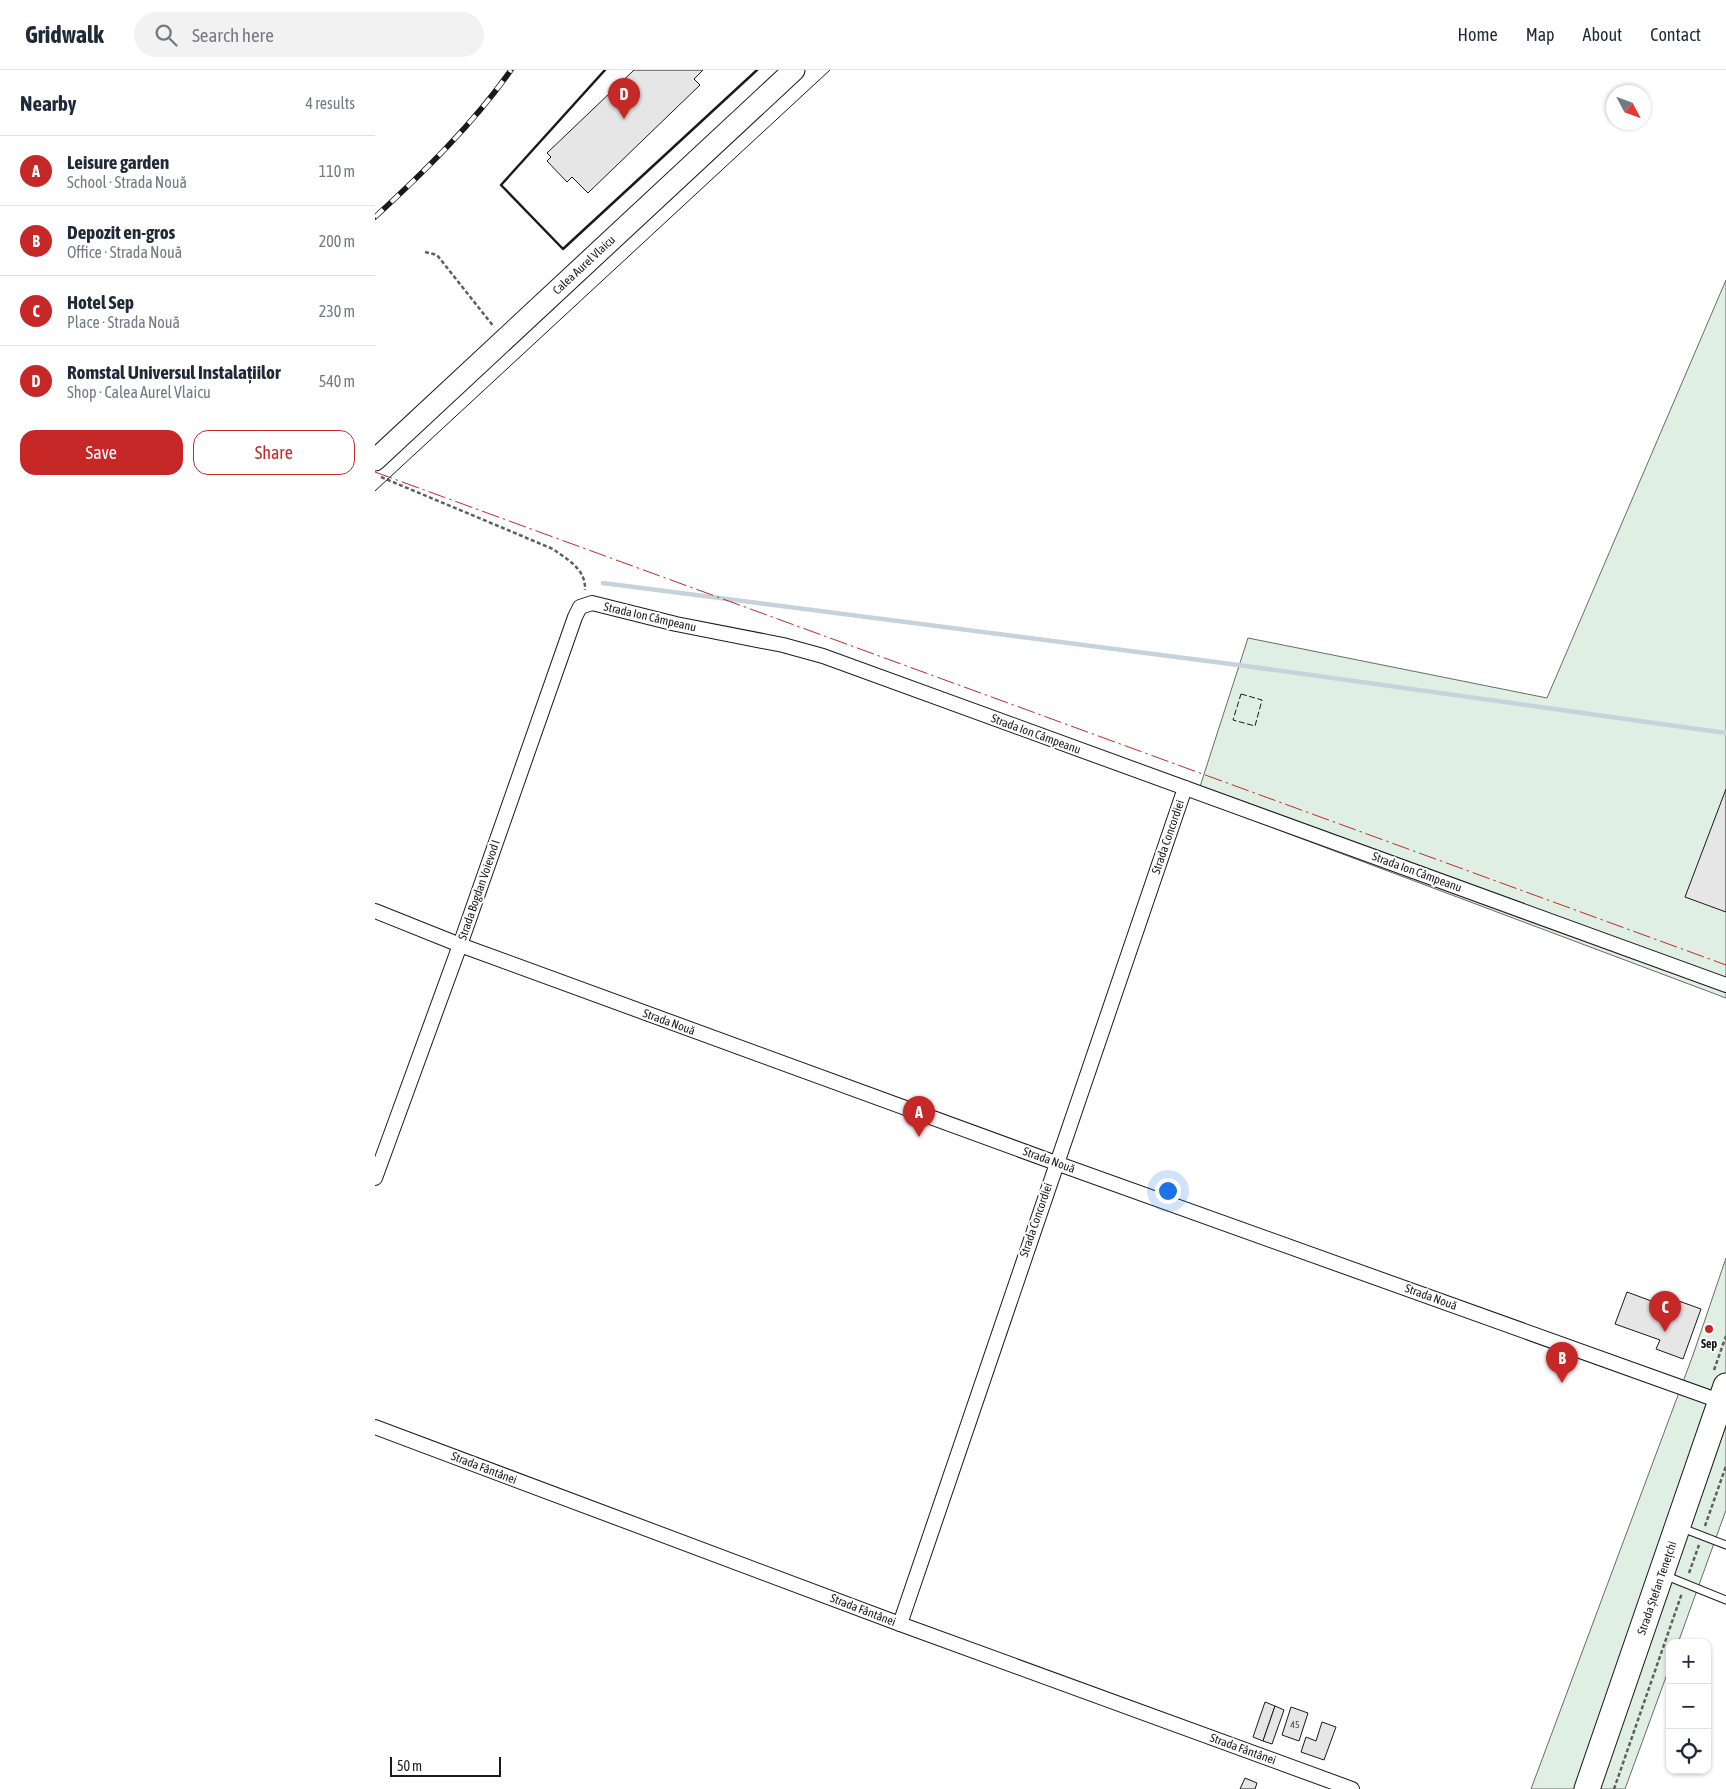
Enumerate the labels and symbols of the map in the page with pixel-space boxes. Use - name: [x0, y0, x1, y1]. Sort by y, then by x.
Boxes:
- pin: D: [608, 78, 640, 119]
- north arrow: [1606, 85, 1651, 130]
- street label: Calea Aurel Vlaicu: [550, 233, 618, 297]
- street label: Strada Ion Câmpeanu: [602, 600, 698, 634]
- street label: Strada Ion Câmpeanu: [989, 711, 1083, 757]
- street label: Strada Concordiei: [1149, 798, 1187, 876]
- street label: Strada Bogdan Voievod I: [455, 838, 503, 942]
- street label: Strada Ion Câmpeanu: [1370, 849, 1464, 895]
- street label: Strada Nouă: [641, 1006, 697, 1038]
- pin: A: [903, 1096, 935, 1137]
- street label: Strada Nouă: [1021, 1144, 1077, 1176]
- your location: [1155, 1178, 1181, 1204]
- street label: Strada Concordiei: [1017, 1181, 1055, 1259]
- street label: Strada Nouă: [1403, 1281, 1459, 1313]
- pin: C: [1649, 1291, 1681, 1332]
- marker: Sep: [1703, 1323, 1715, 1335]
- place label: Sep: [1701, 1337, 1717, 1351]
- pin: B: [1546, 1342, 1578, 1383]
- street label: Strada Fântânei: [449, 1449, 519, 1487]
- street label: Strada Ștefan Tenețchi: [1634, 1539, 1680, 1637]
- street label: Strada Fântânei: [828, 1591, 898, 1629]
- house number: 45: [1290, 1719, 1300, 1730]
- street label: Strada Fântânei: [1208, 1731, 1278, 1767]
- scale bar: [390, 1754, 501, 1777]

